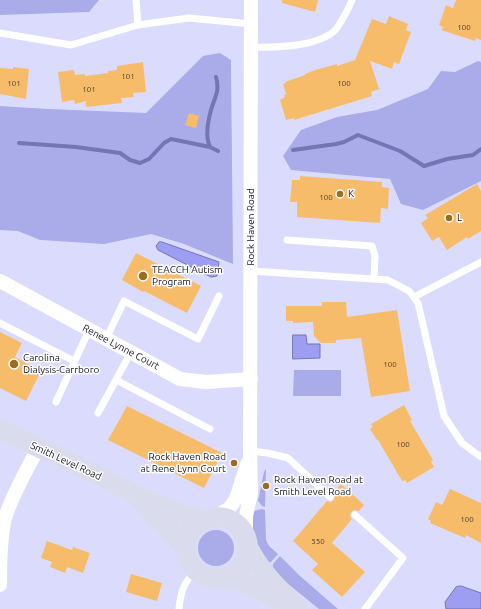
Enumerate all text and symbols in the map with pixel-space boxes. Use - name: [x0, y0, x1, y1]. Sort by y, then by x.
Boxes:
- house number: 100: [457, 22, 471, 32]
- house number: 101: [121, 71, 135, 81]
- house number: 101: [7, 78, 21, 88]
- house number: 100: [337, 78, 351, 88]
- house number: 101: [82, 84, 96, 94]
- street label: Rock Haven Road: [245, 188, 257, 266]
- place label: K: [348, 188, 354, 200]
- marker: K: [335, 189, 345, 199]
- house number: 100: [319, 192, 333, 202]
- place label: L: [457, 212, 462, 224]
- marker: L: [444, 213, 454, 223]
- place label: TEACCH Autism Program: [152, 264, 223, 288]
- marker: TEACCH Autism Program: [137, 270, 149, 282]
- street label: Renee Lynne Court: [81, 322, 161, 372]
- place label: Carolina Dialysis-Carrboro: [23, 352, 99, 376]
- marker: Carolina Dialysis-Carrboro: [8, 358, 20, 370]
- house number: 100: [383, 359, 397, 369]
- street label: Smith Level Road: [28, 439, 104, 483]
- house number: 100: [396, 439, 410, 449]
- place label: Rock Haven Road at Rene Lynn Court: [141, 451, 226, 474]
- marker: Rock Haven Road at Rene Lynn Court: [229, 458, 239, 468]
- place label: Rock Haven Road at Smith Level Road: [274, 474, 363, 498]
- marker: Rock Haven Road at Smith Level Road: [261, 481, 271, 491]
- house number: 100: [460, 514, 474, 524]
- house number: 550: [311, 536, 325, 546]

